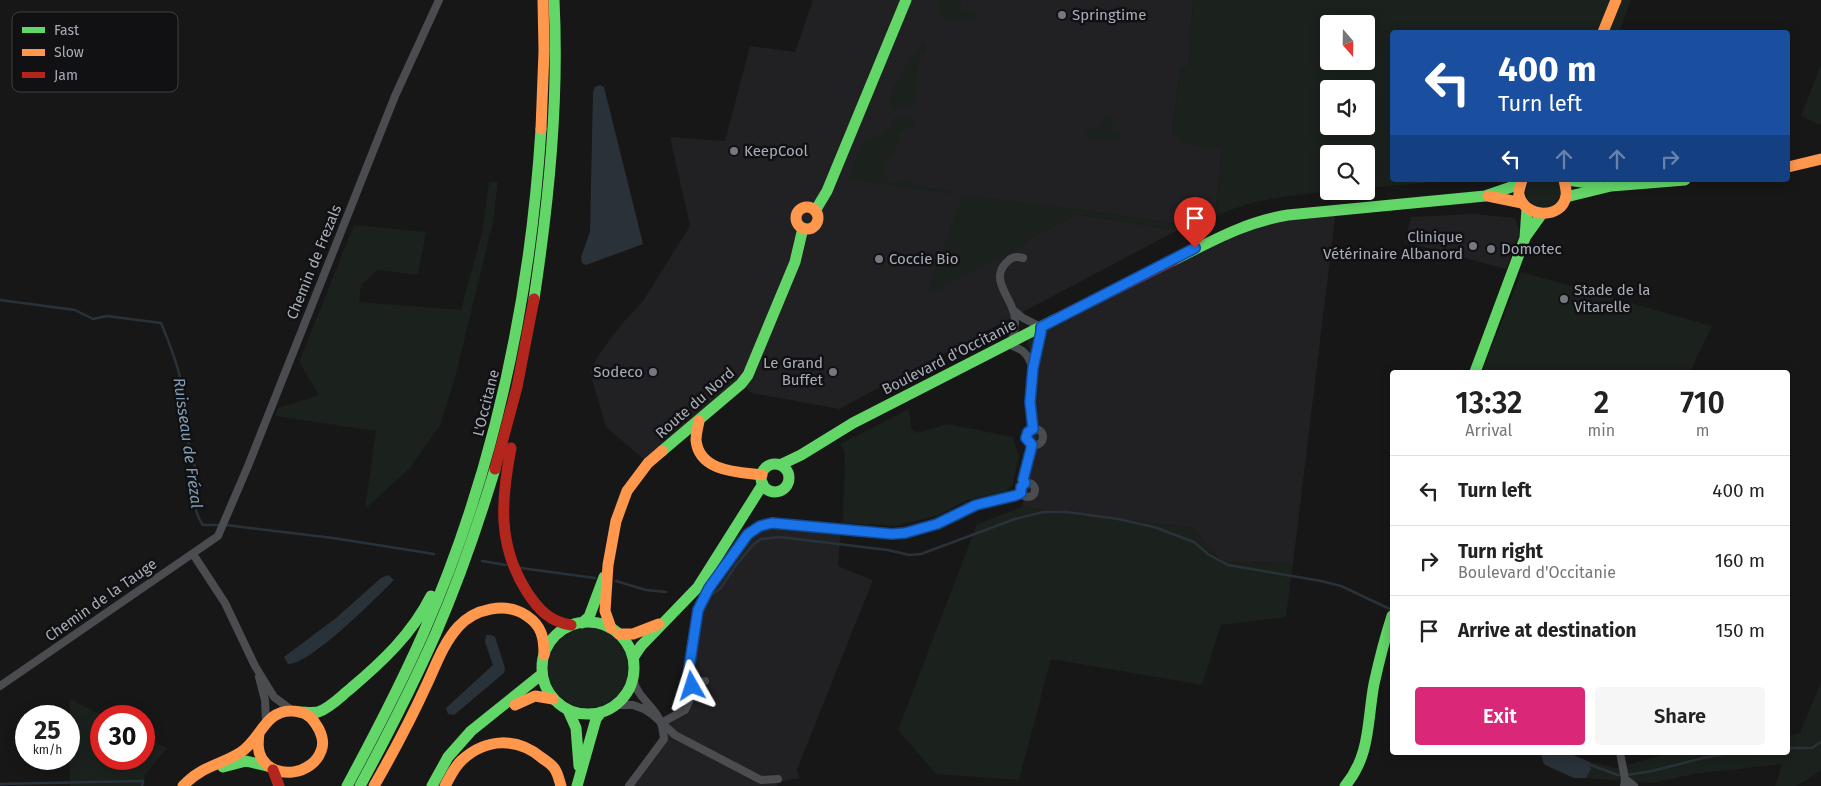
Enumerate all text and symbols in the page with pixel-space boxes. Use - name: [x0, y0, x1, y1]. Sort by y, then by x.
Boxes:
- place label: Springtime: [1072, 6, 1146, 24]
- marker: Springtime: [1056, 9, 1068, 21]
- legend: [12, 12, 178, 92]
- north arrow: [1320, 15, 1375, 70]
- map controls: [1320, 15, 1375, 200]
- text: Fast: [54, 22, 80, 39]
- text: Slow: [54, 44, 84, 61]
- text: 400 m: [1498, 48, 1597, 90]
- icon: left: [1415, 50, 1480, 115]
- text: Jam: [54, 67, 78, 84]
- button: sound: [1320, 80, 1375, 135]
- text: Turn left: [1498, 90, 1582, 117]
- place label: KeepCool: [744, 142, 809, 160]
- marker: KeepCool: [728, 145, 740, 157]
- button: search: [1320, 145, 1375, 200]
- icon: left: [1497, 145, 1525, 173]
- icon: ahead: [1550, 145, 1578, 173]
- icon: ahead: [1603, 145, 1631, 173]
- icon: right: [1656, 145, 1684, 173]
- pin: [1174, 197, 1216, 248]
- street label: Chemin de Frezals: [283, 202, 345, 322]
- icon: arrive: [1181, 204, 1209, 232]
- place label: Clinique Vétérinaire Albanord: [1323, 228, 1463, 263]
- marker: Clinique Vétérinaire Albanord: [1467, 240, 1479, 252]
- place label: Domotec: [1501, 240, 1562, 258]
- marker: Domotec: [1485, 243, 1497, 255]
- place label: Coccie Bio: [889, 250, 958, 268]
- marker: Coccie Bio: [873, 253, 885, 265]
- place label: Stade de la Vitarelle: [1574, 281, 1650, 316]
- marker: Stade de la Vitarelle: [1558, 293, 1570, 305]
- street label: Boulevard d'Occitanie: [879, 315, 1019, 399]
- place label: Le Grand Buffet: [763, 354, 824, 389]
- place label: Sodeco: [593, 363, 643, 381]
- street label: Route du Nord: [652, 364, 738, 442]
- marker: Sodeco: [647, 366, 659, 378]
- marker: Le Grand Buffet: [827, 366, 839, 378]
- street label: L'Occitane: [469, 368, 503, 438]
- water label: Ruisseau de Frézal: [169, 376, 207, 510]
- text: 13:32: [1455, 385, 1522, 421]
- text: 2: [1594, 385, 1609, 421]
- text: 710: [1680, 385, 1725, 421]
- text: Arrival: [1465, 421, 1512, 440]
- text: min: [1588, 421, 1615, 440]
- text: m: [1696, 421, 1709, 440]
- icon: left: [1415, 477, 1443, 505]
- text: Turn left: [1458, 479, 1532, 502]
- text: 400 m: [1712, 479, 1765, 502]
- text: Turn right: [1458, 540, 1543, 563]
- icon: right: [1415, 547, 1443, 575]
- text: 160 m: [1715, 549, 1765, 572]
- street label: Chemin de la Tauge: [42, 555, 160, 645]
- text: Boulevard d'Occitanie: [1458, 563, 1616, 582]
- icon: arrive: [1415, 617, 1443, 645]
- text: Arrive at destination: [1458, 619, 1637, 642]
- text: 150 m: [1715, 619, 1765, 642]
- position arrow: [665, 659, 717, 711]
- button: Exit: [1415, 687, 1585, 745]
- button: Share: [1595, 687, 1765, 745]
- speed limit sign: 30: [90, 705, 155, 770]
- text: 25: [34, 716, 61, 746]
- text: km/h: [33, 743, 62, 757]

